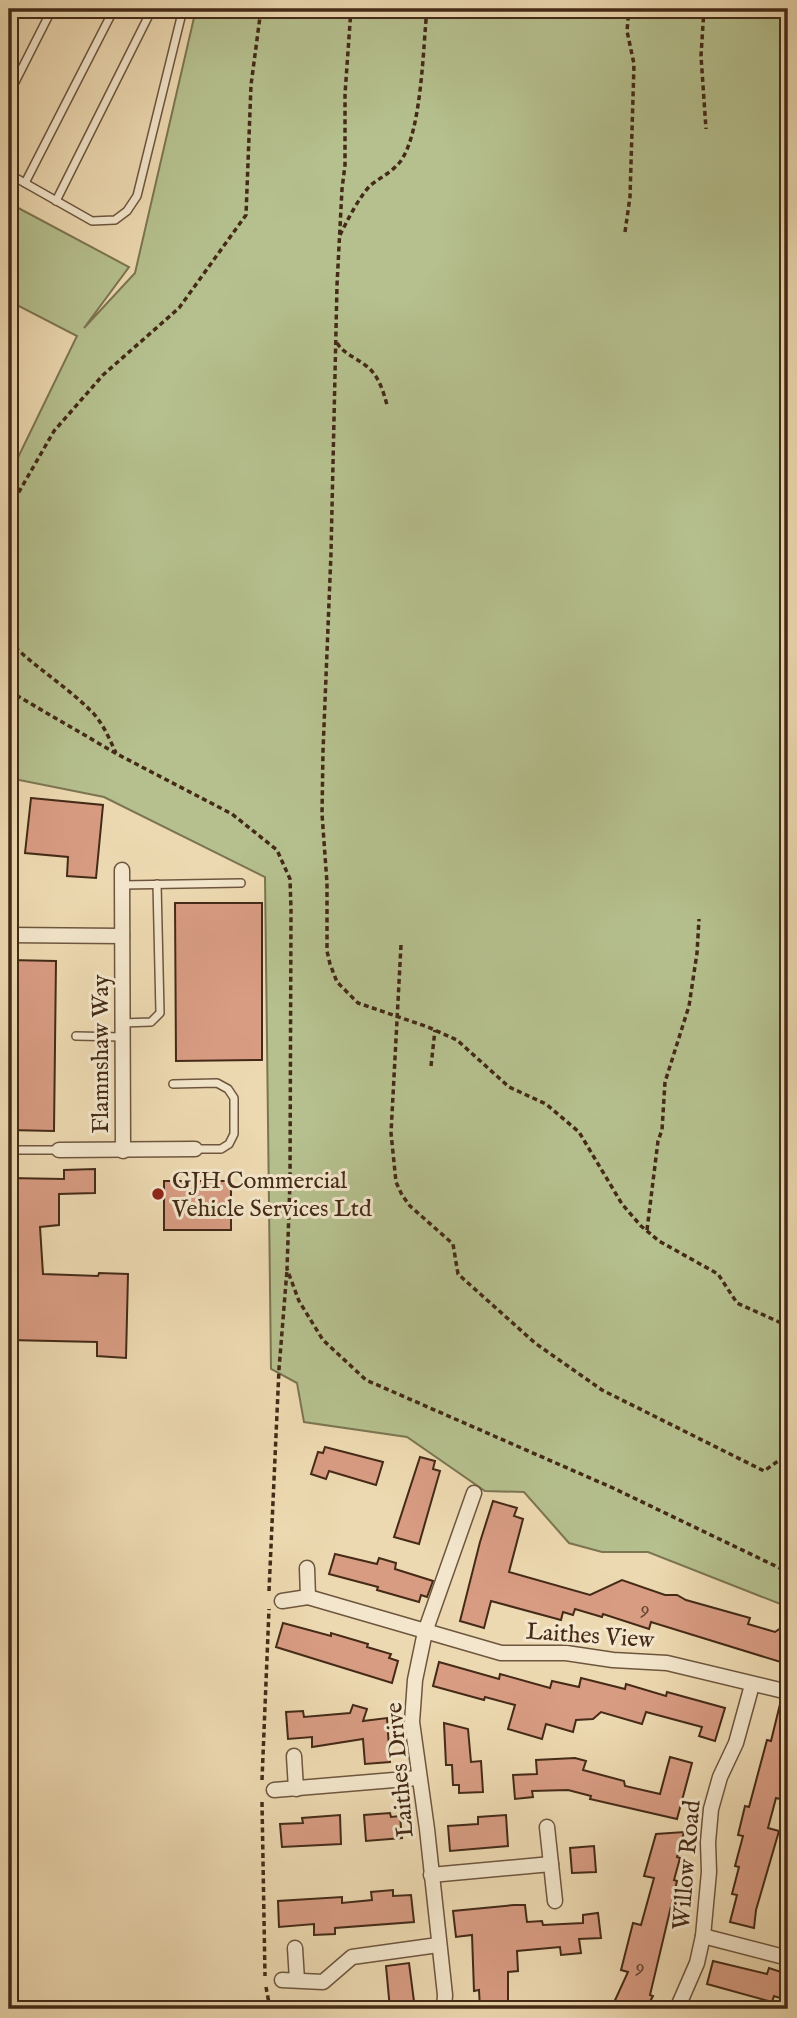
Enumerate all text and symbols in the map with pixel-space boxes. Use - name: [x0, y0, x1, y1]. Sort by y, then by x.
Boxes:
- street label: Flamnshaw Way: [86, 974, 117, 1134]
- place label: GJH Commercial Vehicle Services Ltd: [171, 1166, 372, 1225]
- marker: GJH Commercial Vehicle Services Ltd: [150, 1186, 166, 1202]
- house number: 9: [639, 1596, 650, 1623]
- street label: Laithes View: [525, 1617, 656, 1657]
- street label: Laithes Drive: [379, 1701, 422, 1839]
- street label: Willow Road: [666, 1799, 709, 1931]
- house number: 9: [634, 1954, 645, 1981]

